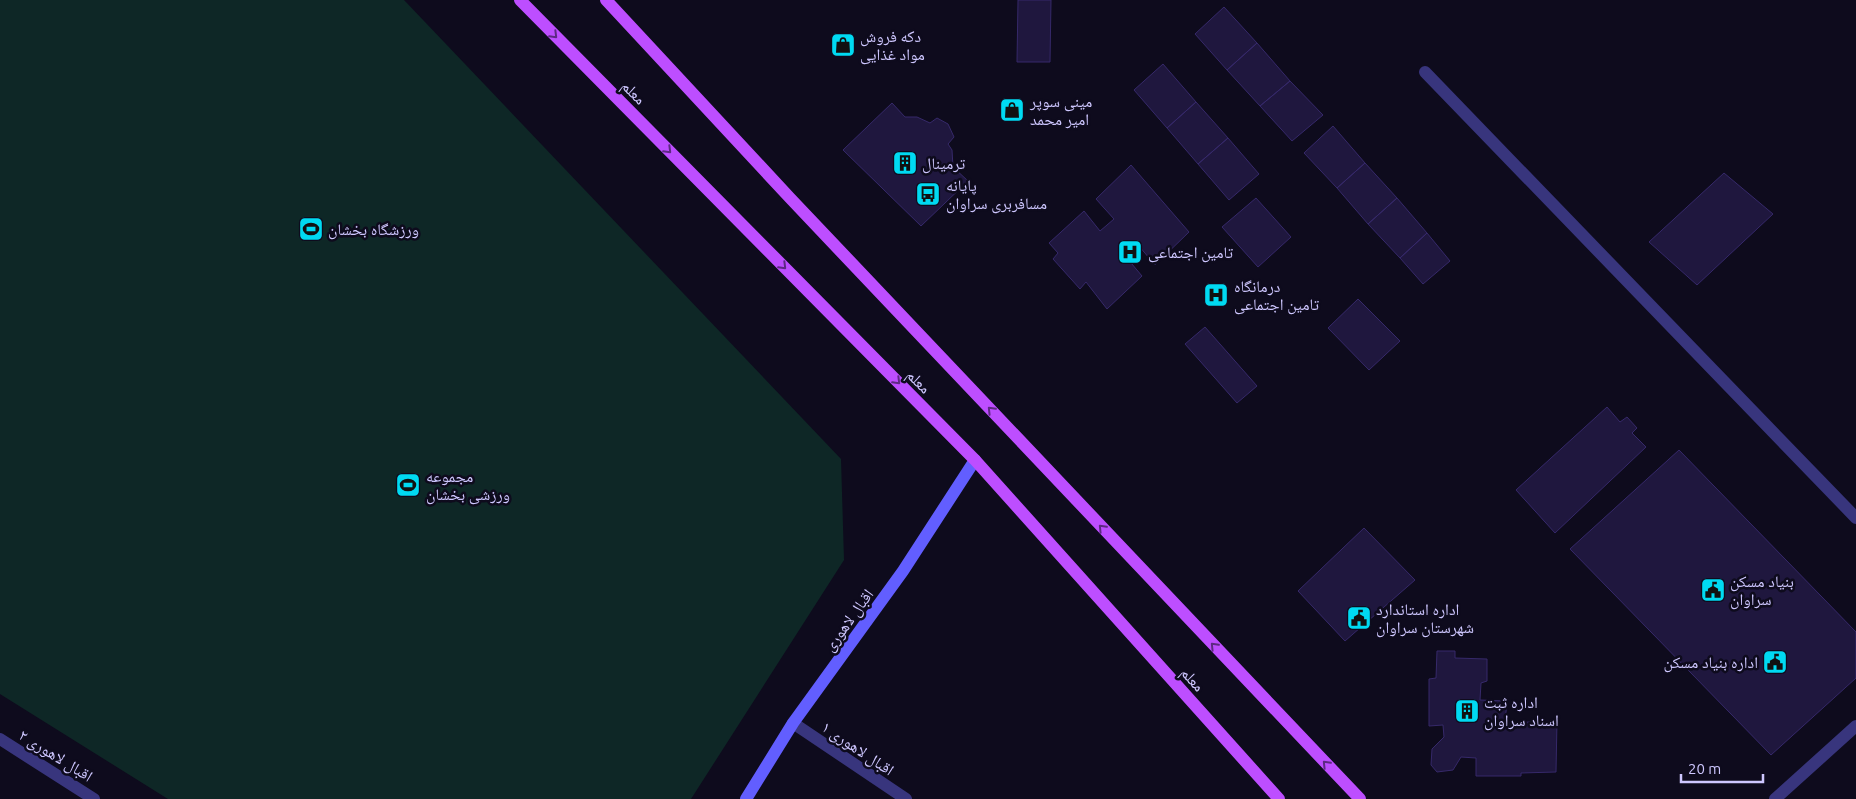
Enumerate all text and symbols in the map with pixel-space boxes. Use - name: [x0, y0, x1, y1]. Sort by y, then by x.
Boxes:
- place label: دکه فروش مواد غذایی: [860, 27, 925, 65]
- one-way arrow: [548, 29, 557, 38]
- shop icon: دکه فروش مواد غذایی: [830, 32, 856, 58]
- street label: معلم: [617, 76, 650, 109]
- place label: مینی سوپر امیر محمد: [1029, 92, 1092, 129]
- shop icon: مینی سوپر امیر محمد: [999, 97, 1025, 123]
- one-way arrow: [663, 144, 672, 153]
- building icon: ترمینال: [892, 150, 918, 176]
- place label: ترمینال: [922, 154, 966, 174]
- place label: پایانه مسافربری سراوان: [946, 176, 1047, 214]
- bus stop icon: پایانه مسافربری سراوان: [915, 181, 941, 207]
- sports icon: ورزشگاه بخشان: [298, 216, 324, 242]
- place label: ورزشگاه بخشان: [328, 220, 419, 240]
- hospital icon: تامین اجتماعی: [1117, 239, 1143, 265]
- place label: تامین اجتماعی: [1148, 243, 1233, 263]
- one-way arrow: [777, 260, 786, 269]
- place label: درمانگاه تامین اجتماعی: [1234, 277, 1319, 315]
- hospital icon: درمانگاه تامین اجتماعی: [1203, 282, 1229, 308]
- street label: معلم: [902, 365, 935, 398]
- one-way arrow: [891, 376, 900, 385]
- one-way arrow: [988, 407, 997, 416]
- place label: مجموعه ورزشی بخشان: [426, 467, 510, 505]
- sports icon: مجموعه ورزشی بخشان: [395, 472, 421, 498]
- one-way arrow: [1099, 525, 1108, 534]
- place label: بنیاد مسکن سراوان: [1730, 572, 1794, 610]
- public building icon: بنیاد مسکن سراوان: [1700, 577, 1726, 603]
- street label: اقبال لاهوری: [819, 585, 878, 656]
- place label: اداره استاندارد شهرستان سراوان: [1376, 600, 1474, 638]
- public building icon: اداره استاندارد شهرستان سراوان: [1346, 605, 1372, 631]
- one-way arrow: [1211, 642, 1220, 651]
- public building icon: اداره بنیاد مسکن: [1762, 649, 1788, 675]
- place label: اداره بنیاد مسکن: [1664, 653, 1758, 673]
- street label: معلم: [1176, 663, 1208, 696]
- place label: اداره ثبت اسناد سراوان: [1484, 693, 1559, 731]
- building icon: اداره ثبت اسناد سراوان: [1454, 698, 1480, 724]
- street label: اقبال لاهوری ۱: [817, 717, 898, 780]
- street label: اقبال لاهوری ۲: [15, 725, 96, 786]
- scale bar: [1681, 752, 1764, 784]
- one-way arrow: [1323, 760, 1332, 769]
- text: 20 m: [1688, 760, 1721, 777]

